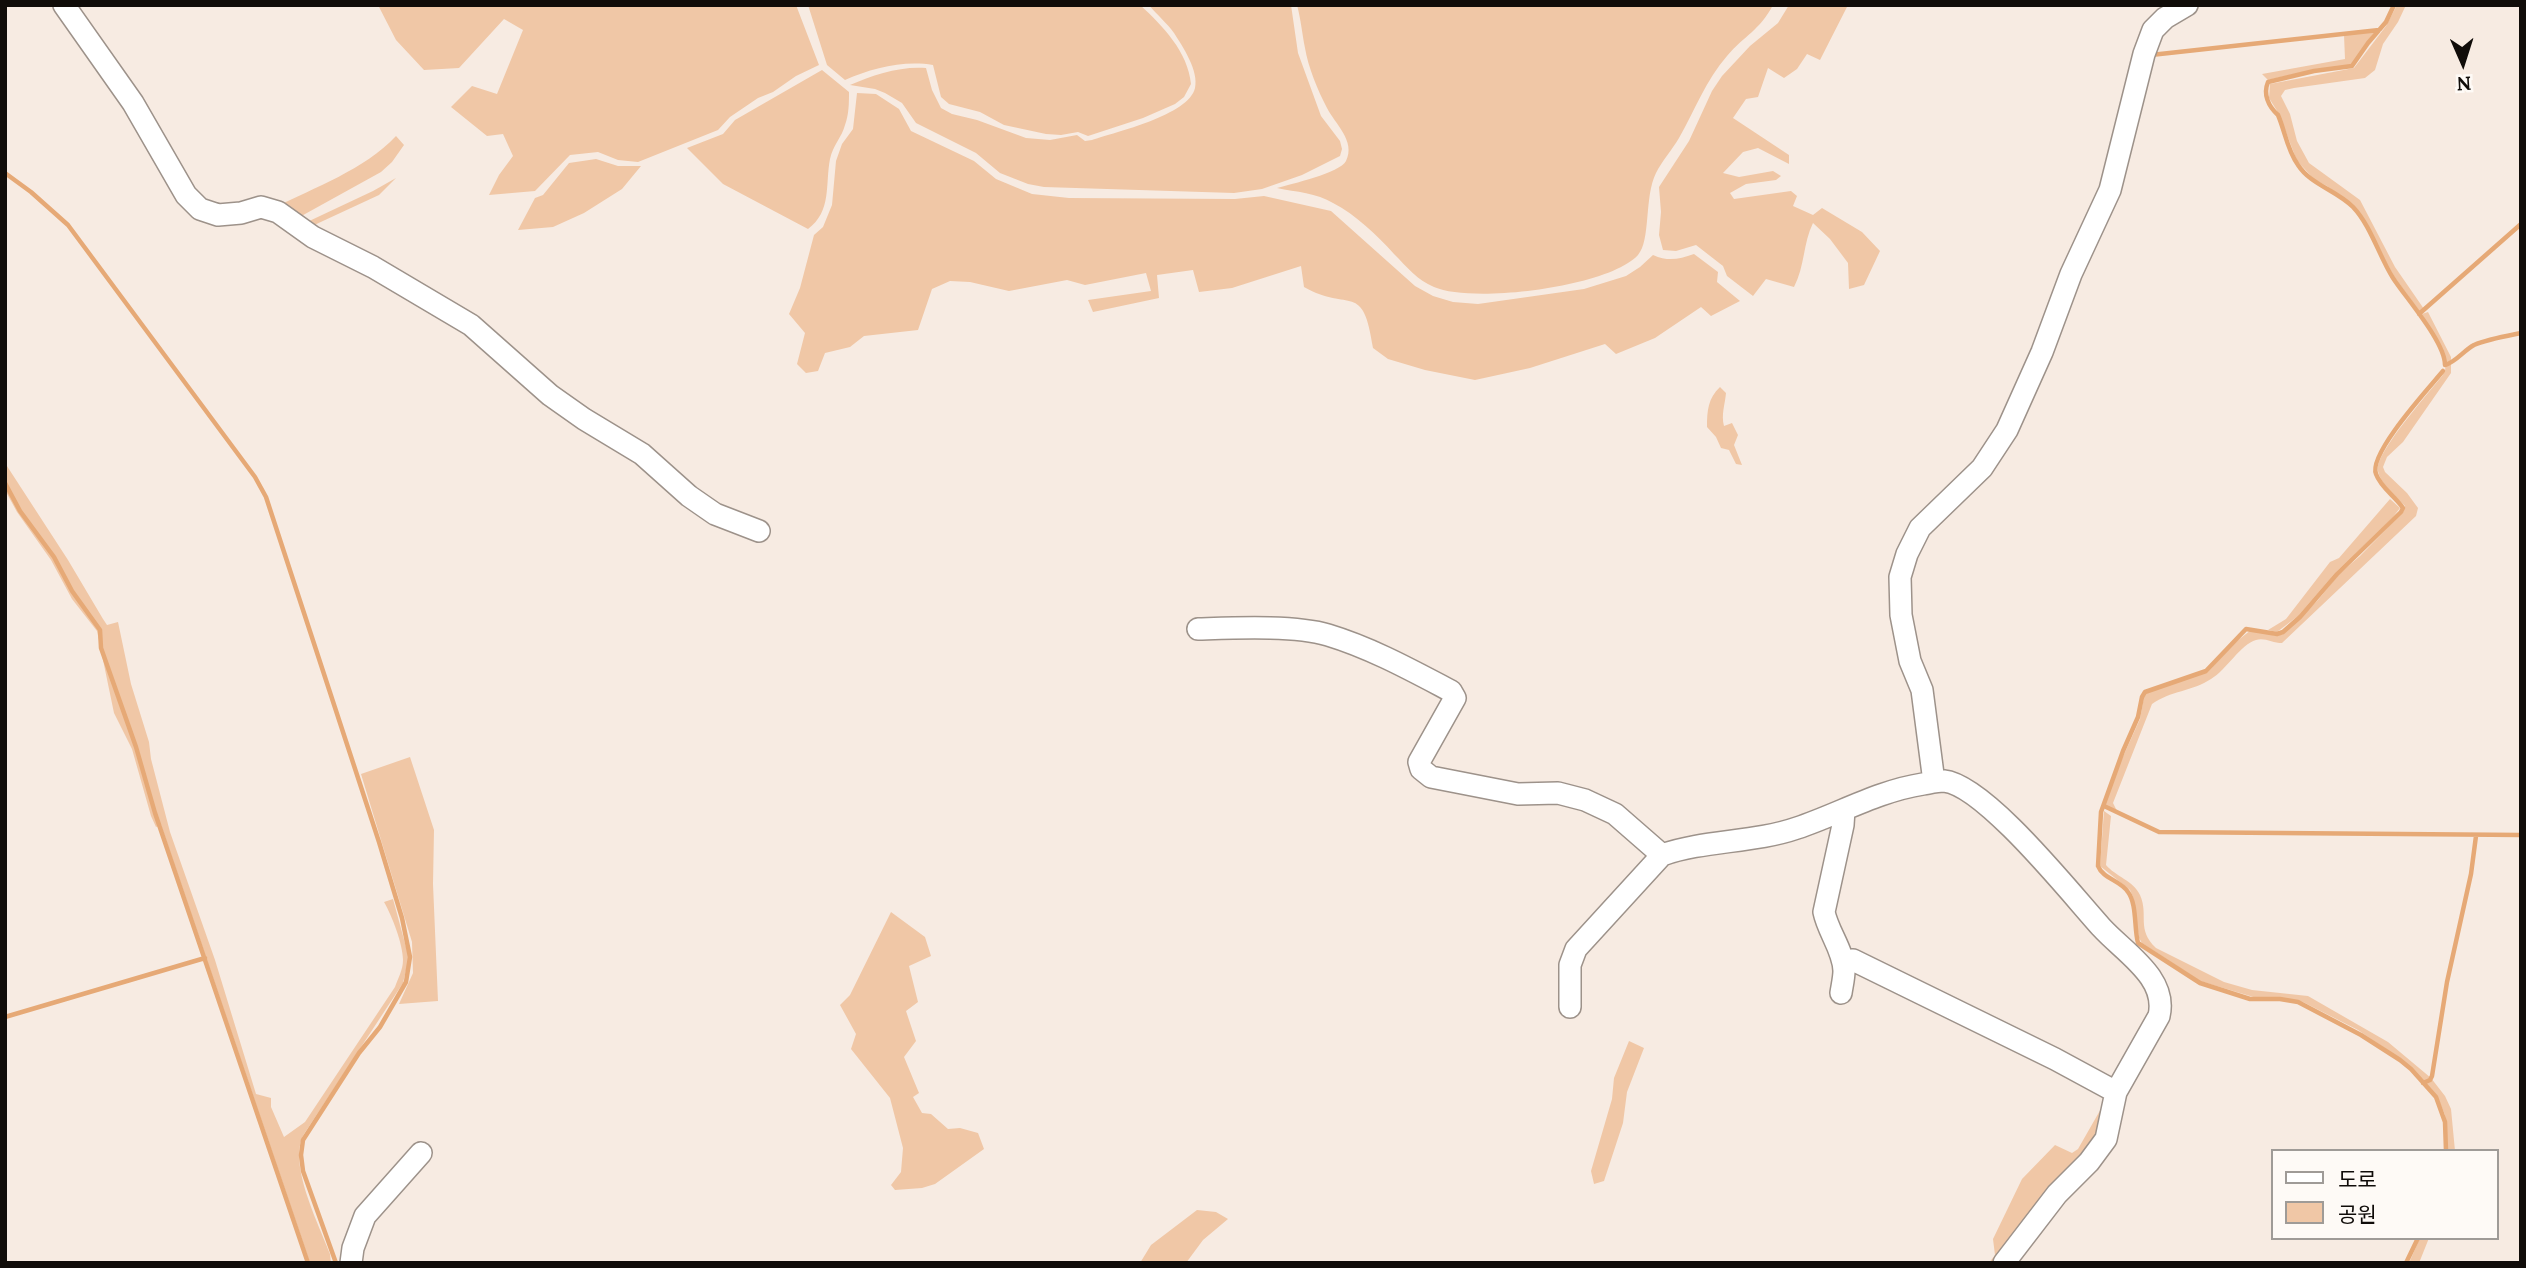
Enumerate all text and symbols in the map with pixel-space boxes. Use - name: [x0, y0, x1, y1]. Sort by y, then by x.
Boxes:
- north arrow: [2428, 28, 2498, 98]
- text: N: [2456, 72, 2472, 96]
- legend: [2270, 1149, 2498, 1240]
- text: 도로: [2338, 1166, 2377, 1193]
- text: 공원: [2338, 1201, 2377, 1228]

